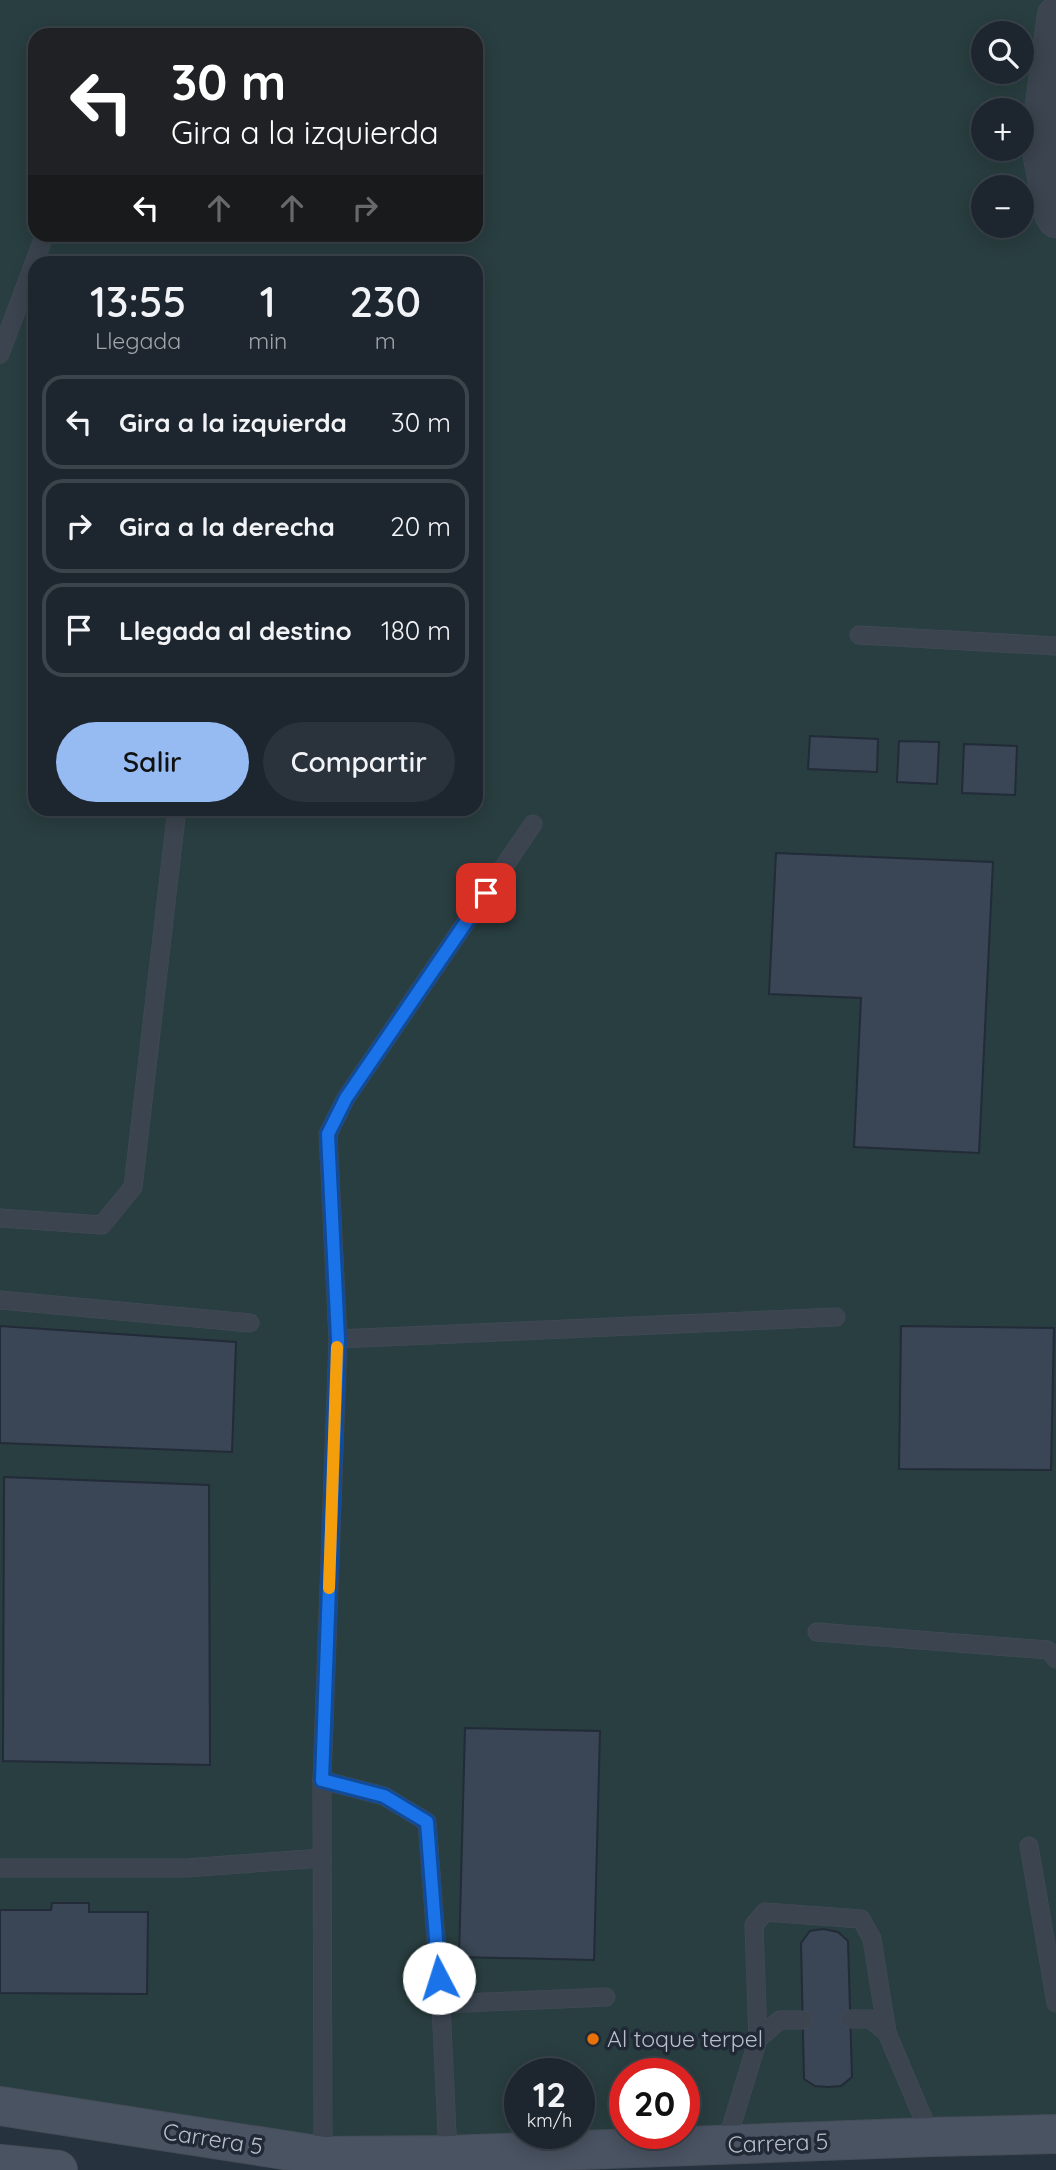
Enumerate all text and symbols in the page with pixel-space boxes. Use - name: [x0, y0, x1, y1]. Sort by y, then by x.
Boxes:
- map controls: [971, 21, 1034, 238]
- button: search: [971, 21, 1034, 84]
- text: 30 m: [171, 51, 286, 112]
- icon: left: [56, 56, 147, 147]
- button: +: [971, 98, 1034, 161]
- text: Gira a la izquierda: [171, 112, 439, 152]
- button: −: [971, 175, 1034, 238]
- icon: left: [127, 189, 165, 227]
- icon: ahead: [200, 189, 238, 227]
- icon: ahead: [273, 189, 311, 227]
- icon: right: [346, 189, 384, 227]
- text: 13:55: [90, 275, 186, 328]
- text: 1: [260, 275, 276, 328]
- text: 230: [349, 275, 421, 328]
- text: Llegada: [95, 326, 181, 355]
- text: min: [248, 326, 287, 355]
- text: m: [375, 326, 396, 355]
- icon: left: [60, 403, 98, 441]
- text: Gira a la izquierda: [119, 406, 347, 439]
- text: 30 m: [391, 406, 451, 439]
- icon: right: [60, 507, 98, 545]
- text: Gira a la derecha: [119, 510, 335, 543]
- text: 20 m: [390, 510, 451, 543]
- icon: arrive: [60, 611, 98, 649]
- text: Llegada al destino: [119, 614, 352, 647]
- text: 180 m: [381, 614, 451, 647]
- button: Salir: [56, 722, 249, 802]
- button: Compartir: [263, 722, 455, 802]
- pin: [456, 863, 516, 923]
- icon: arrive: [467, 874, 505, 912]
- position arrow: [402, 1941, 476, 2015]
- place label: Al toque terpel: [607, 2024, 763, 2053]
- marker: Al toque terpel: [585, 2031, 601, 2047]
- speed limit sign: 20: [609, 2058, 700, 2149]
- text: 12: [533, 2072, 566, 2116]
- text: km/h: [527, 2109, 572, 2132]
- street label: Carrera 5: [161, 2116, 265, 2161]
- street label: Carrera 5: [727, 2126, 829, 2159]

